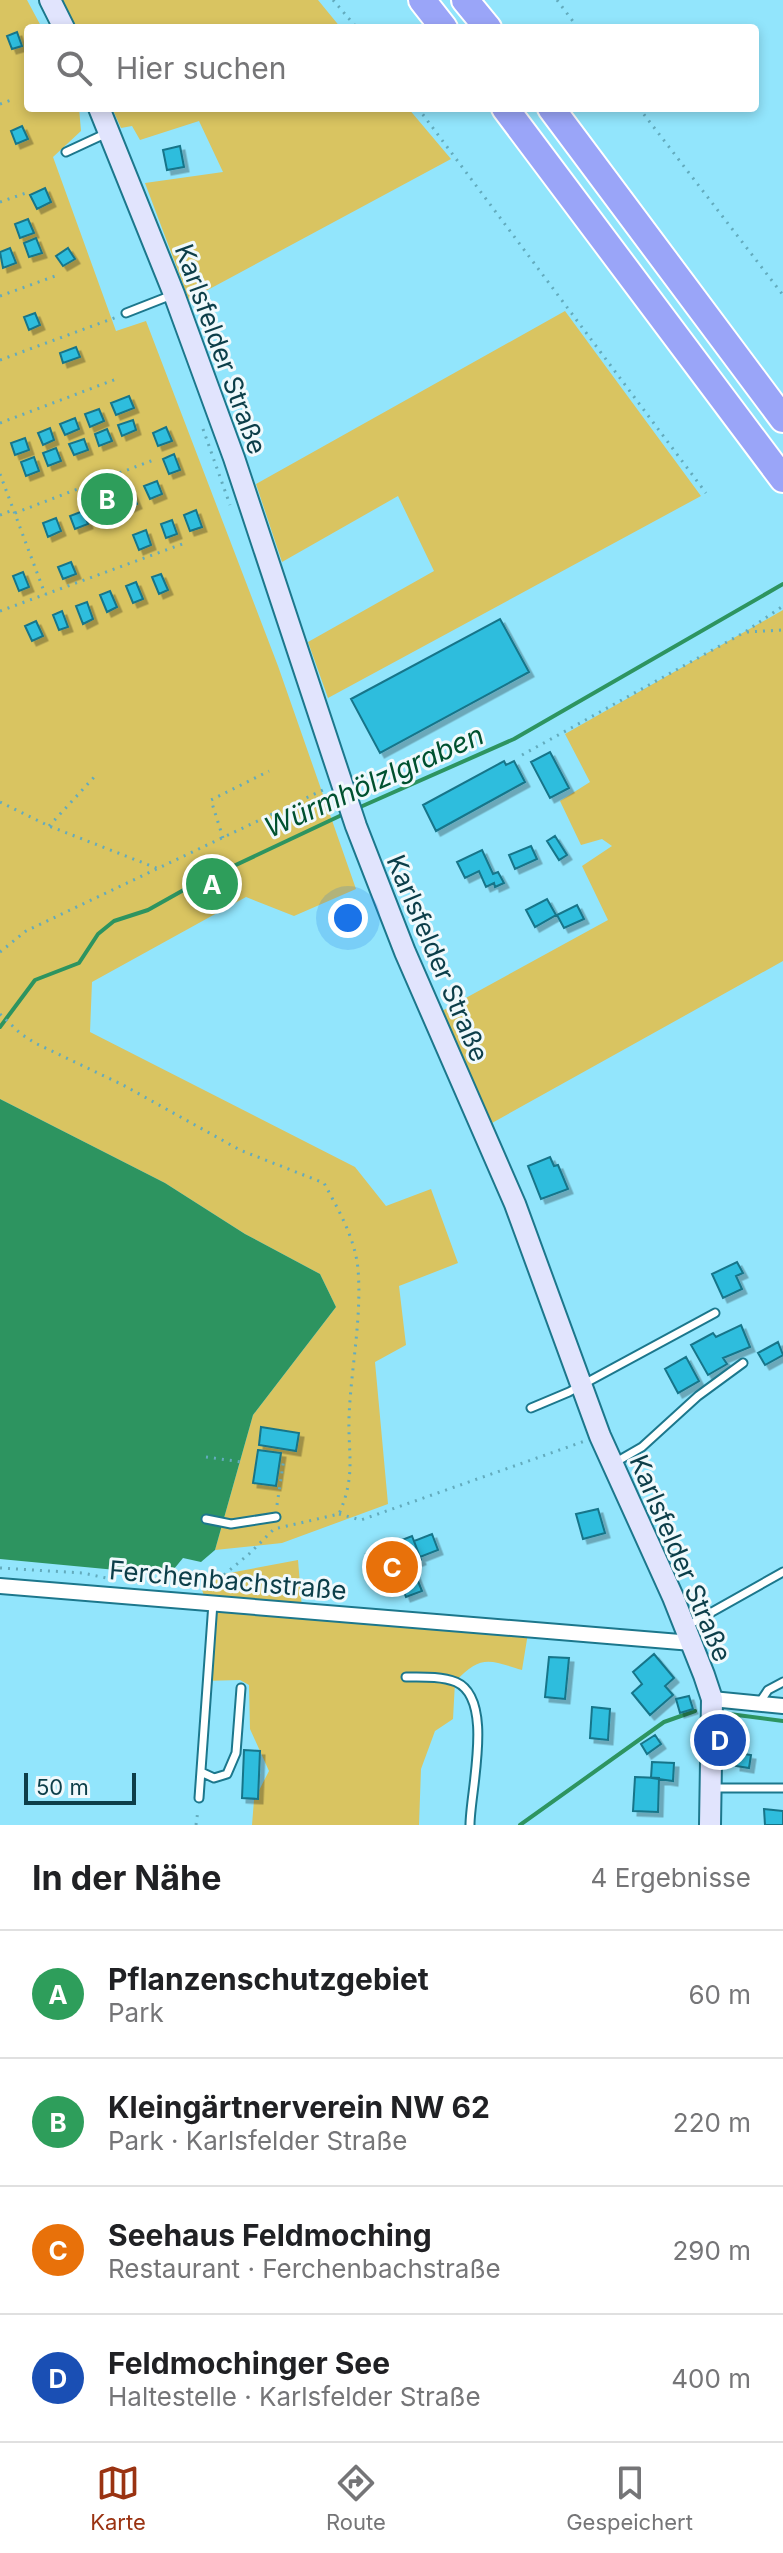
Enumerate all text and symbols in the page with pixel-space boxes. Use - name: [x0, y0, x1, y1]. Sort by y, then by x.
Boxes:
- search box: [24, 24, 759, 112]
- icon: search: [52, 46, 96, 90]
- text: Hier suchen: [116, 50, 286, 86]
- street label: Karlsfelder Straße: [169, 240, 273, 458]
- pin: B: [81, 469, 133, 529]
- water label: Würmhölzlgraben: [259, 717, 489, 845]
- street label: Karlsfelder Straße: [380, 850, 496, 1066]
- pin: A: [186, 854, 238, 914]
- your location: [328, 898, 368, 938]
- street label: Karlsfelder Straße: [623, 1450, 739, 1666]
- pin: C: [366, 1537, 418, 1597]
- street label: Ferchenbachstraße: [108, 1554, 348, 1606]
- pin: D: [694, 1710, 746, 1770]
- scale bar: [24, 1769, 136, 1805]
- text: 50 m: [36, 1774, 89, 1800]
- text: In der Nähe: [32, 1857, 221, 1898]
- text: 4 Ergebnisse: [591, 1862, 751, 1893]
- text: Pflanzenschutzgebiet: [108, 1961, 429, 1997]
- text: A: [48, 1979, 68, 2010]
- text: 60 m: [688, 1979, 751, 2010]
- text: Park: [108, 1997, 164, 2028]
- text: Kleingärtnerverein NW 62: [108, 2089, 490, 2125]
- text: B: [49, 2107, 67, 2138]
- text: 220 m: [673, 2107, 751, 2138]
- text: Park · Karlsfelder Straße: [108, 2125, 407, 2156]
- text: Seehaus Feldmoching: [108, 2217, 432, 2253]
- text: C: [48, 2235, 68, 2266]
- text: 290 m: [673, 2235, 751, 2266]
- text: Restaurant · Ferchenbachstraße: [108, 2253, 501, 2284]
- text: Feldmochinger See: [108, 2345, 390, 2381]
- text: D: [49, 2363, 67, 2394]
- text: 400 m: [671, 2363, 751, 2394]
- text: Haltestelle · Karlsfelder Straße: [108, 2381, 481, 2412]
- tab: Karte: [90, 2461, 146, 2535]
- tab: Route: [326, 2461, 386, 2535]
- tab: Gespeichert: [566, 2461, 693, 2535]

